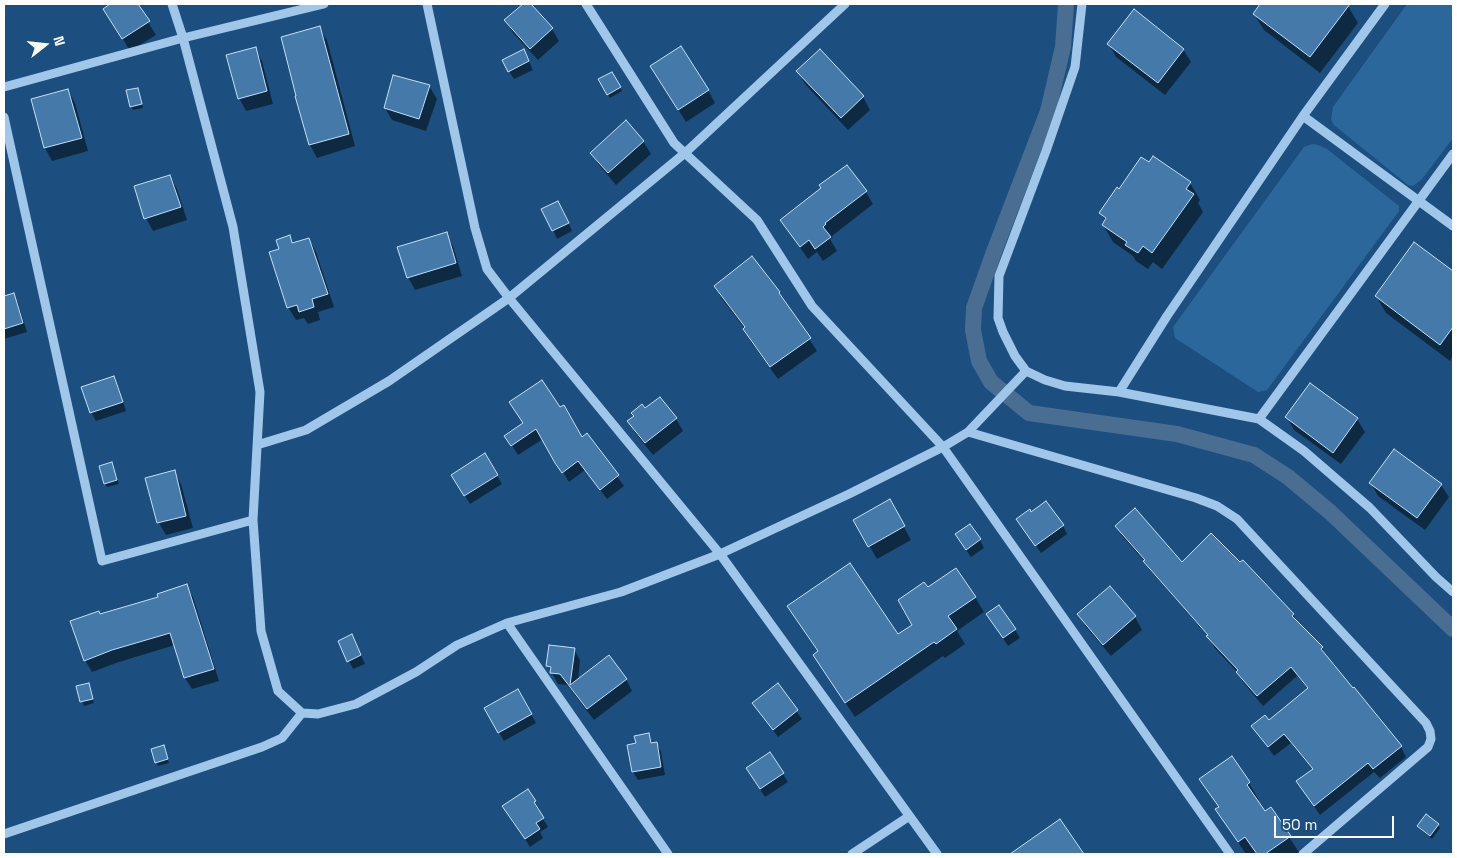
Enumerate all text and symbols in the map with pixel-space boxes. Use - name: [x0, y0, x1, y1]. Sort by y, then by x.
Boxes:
- north arrow: [20, 20, 70, 70]
- text: N: [49, 34, 69, 48]
- scale bar: [1277, 806, 1397, 838]
- text: 50 m: [1282, 815, 1317, 834]

